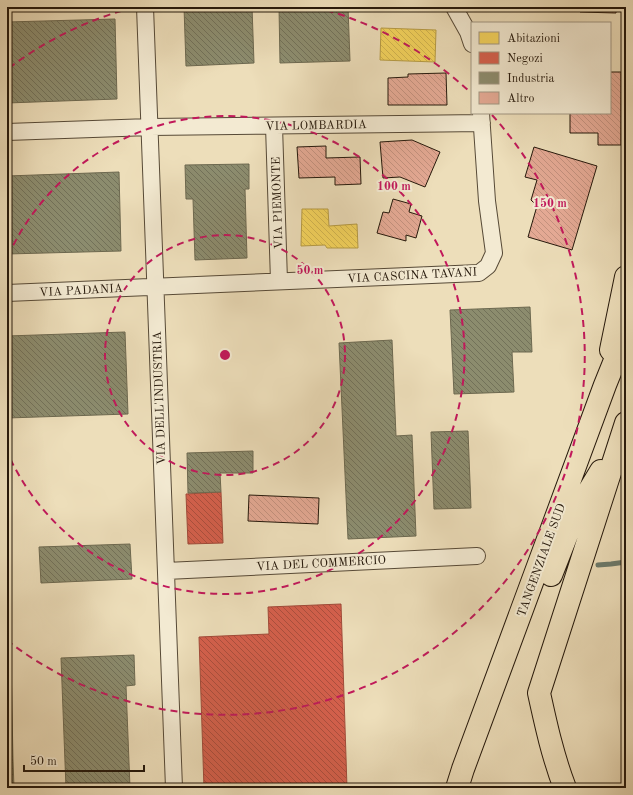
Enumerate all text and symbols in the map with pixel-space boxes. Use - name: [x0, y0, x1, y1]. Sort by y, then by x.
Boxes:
- legend: [471, 22, 611, 114]
- text: Abitazioni: [507, 33, 560, 45]
- text: Negozi: [507, 53, 543, 65]
- text: Industria: [507, 73, 554, 85]
- text: Altro: [507, 93, 535, 105]
- street label: VIA LOMBARDIA: [265, 119, 367, 133]
- street label: VIA PIEMONTE: [270, 157, 286, 249]
- text: 100 m: [377, 181, 411, 193]
- text: 150 m: [533, 197, 567, 210]
- text: 50 m: [297, 264, 324, 277]
- street label: VIA CASCINA TAVANI: [347, 267, 478, 285]
- street label: VIA PADANIA: [39, 283, 123, 299]
- street label: VIA DELL'INDUSTRIA: [152, 331, 168, 465]
- centre of rings: [218, 348, 232, 362]
- street label: TANGENZIALE SUD: [516, 502, 568, 619]
- street label: VIA DEL COMMERCIO: [256, 555, 386, 573]
- scale bar: [24, 747, 144, 773]
- text: 50 m: [30, 755, 57, 768]

